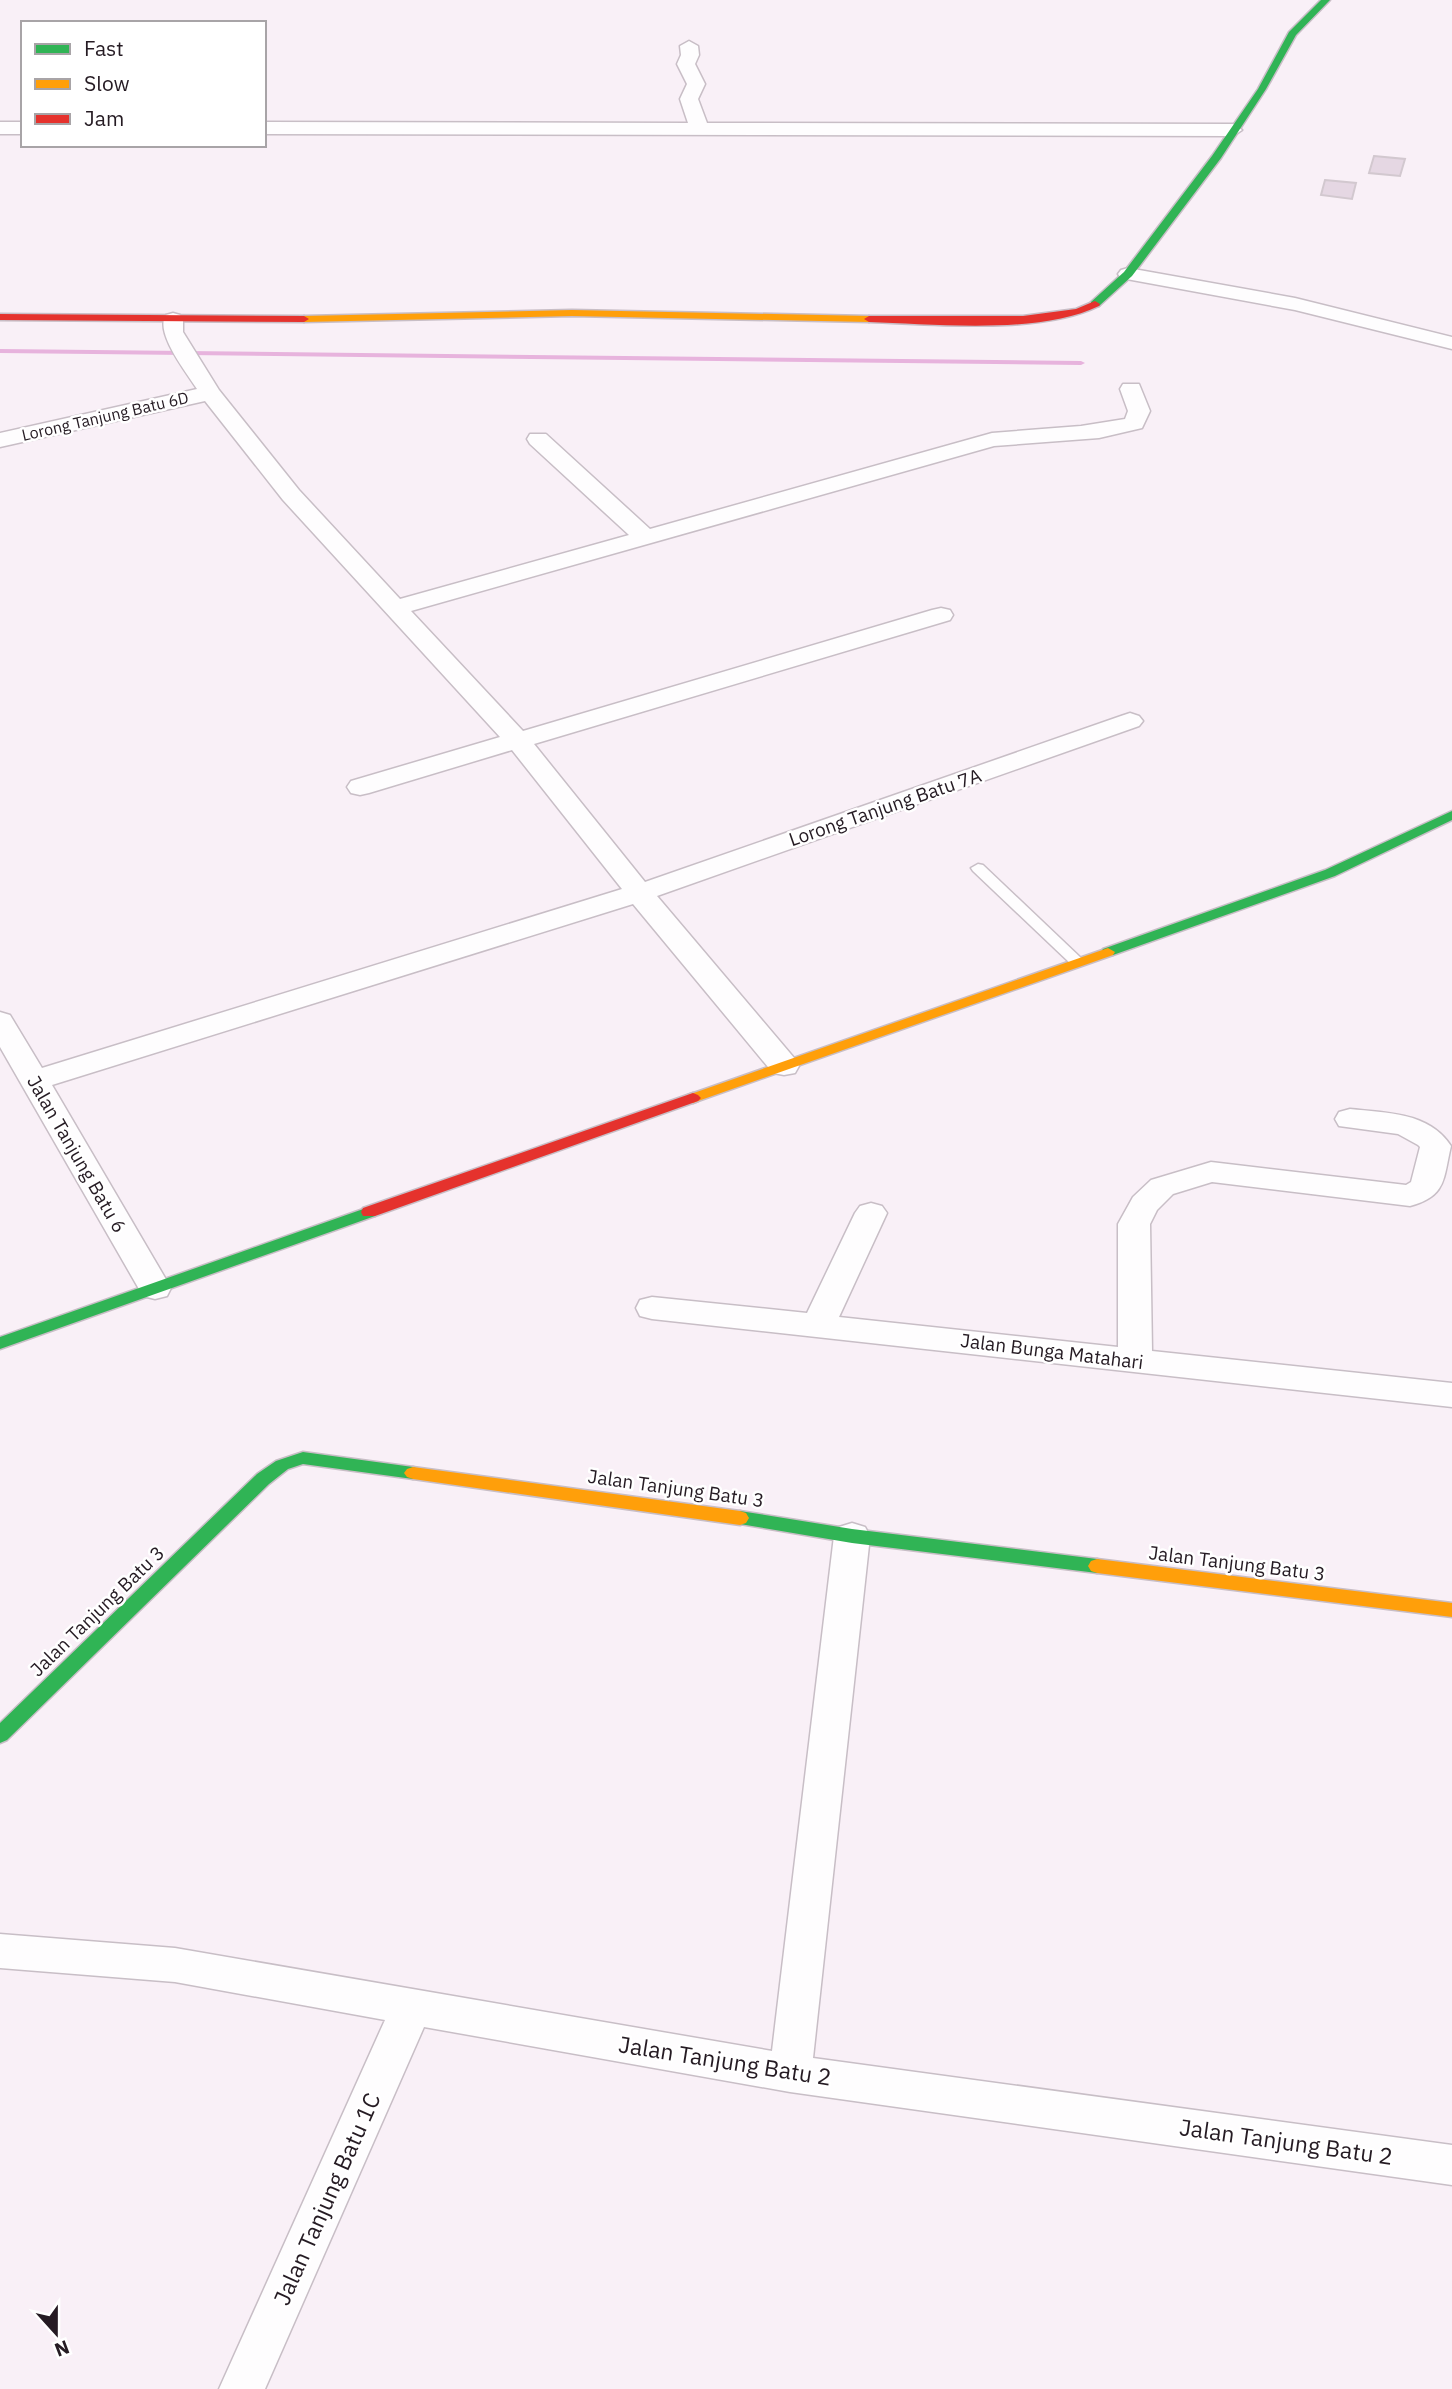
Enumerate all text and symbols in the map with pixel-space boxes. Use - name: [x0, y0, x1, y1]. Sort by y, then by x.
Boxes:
- legend: [21, 21, 266, 147]
- text: Fast: [84, 34, 124, 62]
- text: Slow: [84, 69, 130, 97]
- text: Jam: [84, 104, 124, 132]
- street label: Lorong Tanjung Batu 6D: [20, 387, 190, 445]
- street label: Lorong Tanjung Batu 7A: [785, 763, 985, 851]
- street label: Jalan Tanjung Batu 6: [22, 1071, 132, 1237]
- street label: Jalan Bunga Matahari: [959, 1328, 1145, 1374]
- street label: Jalan Tanjung Batu 3: [586, 1464, 766, 1512]
- street label: Jalan Tanjung Batu 3: [1147, 1540, 1327, 1586]
- street label: Jalan Tanjung Batu 3: [25, 1541, 169, 1681]
- street label: Jalan Tanjung Batu 2: [617, 2028, 834, 2092]
- street label: Jalan Tanjung Batu 1C: [266, 2088, 386, 2309]
- street label: Jalan Tanjung Batu 2: [1178, 2111, 1395, 2171]
- north arrow: [21, 2298, 91, 2368]
- text: N: [51, 2335, 73, 2363]

